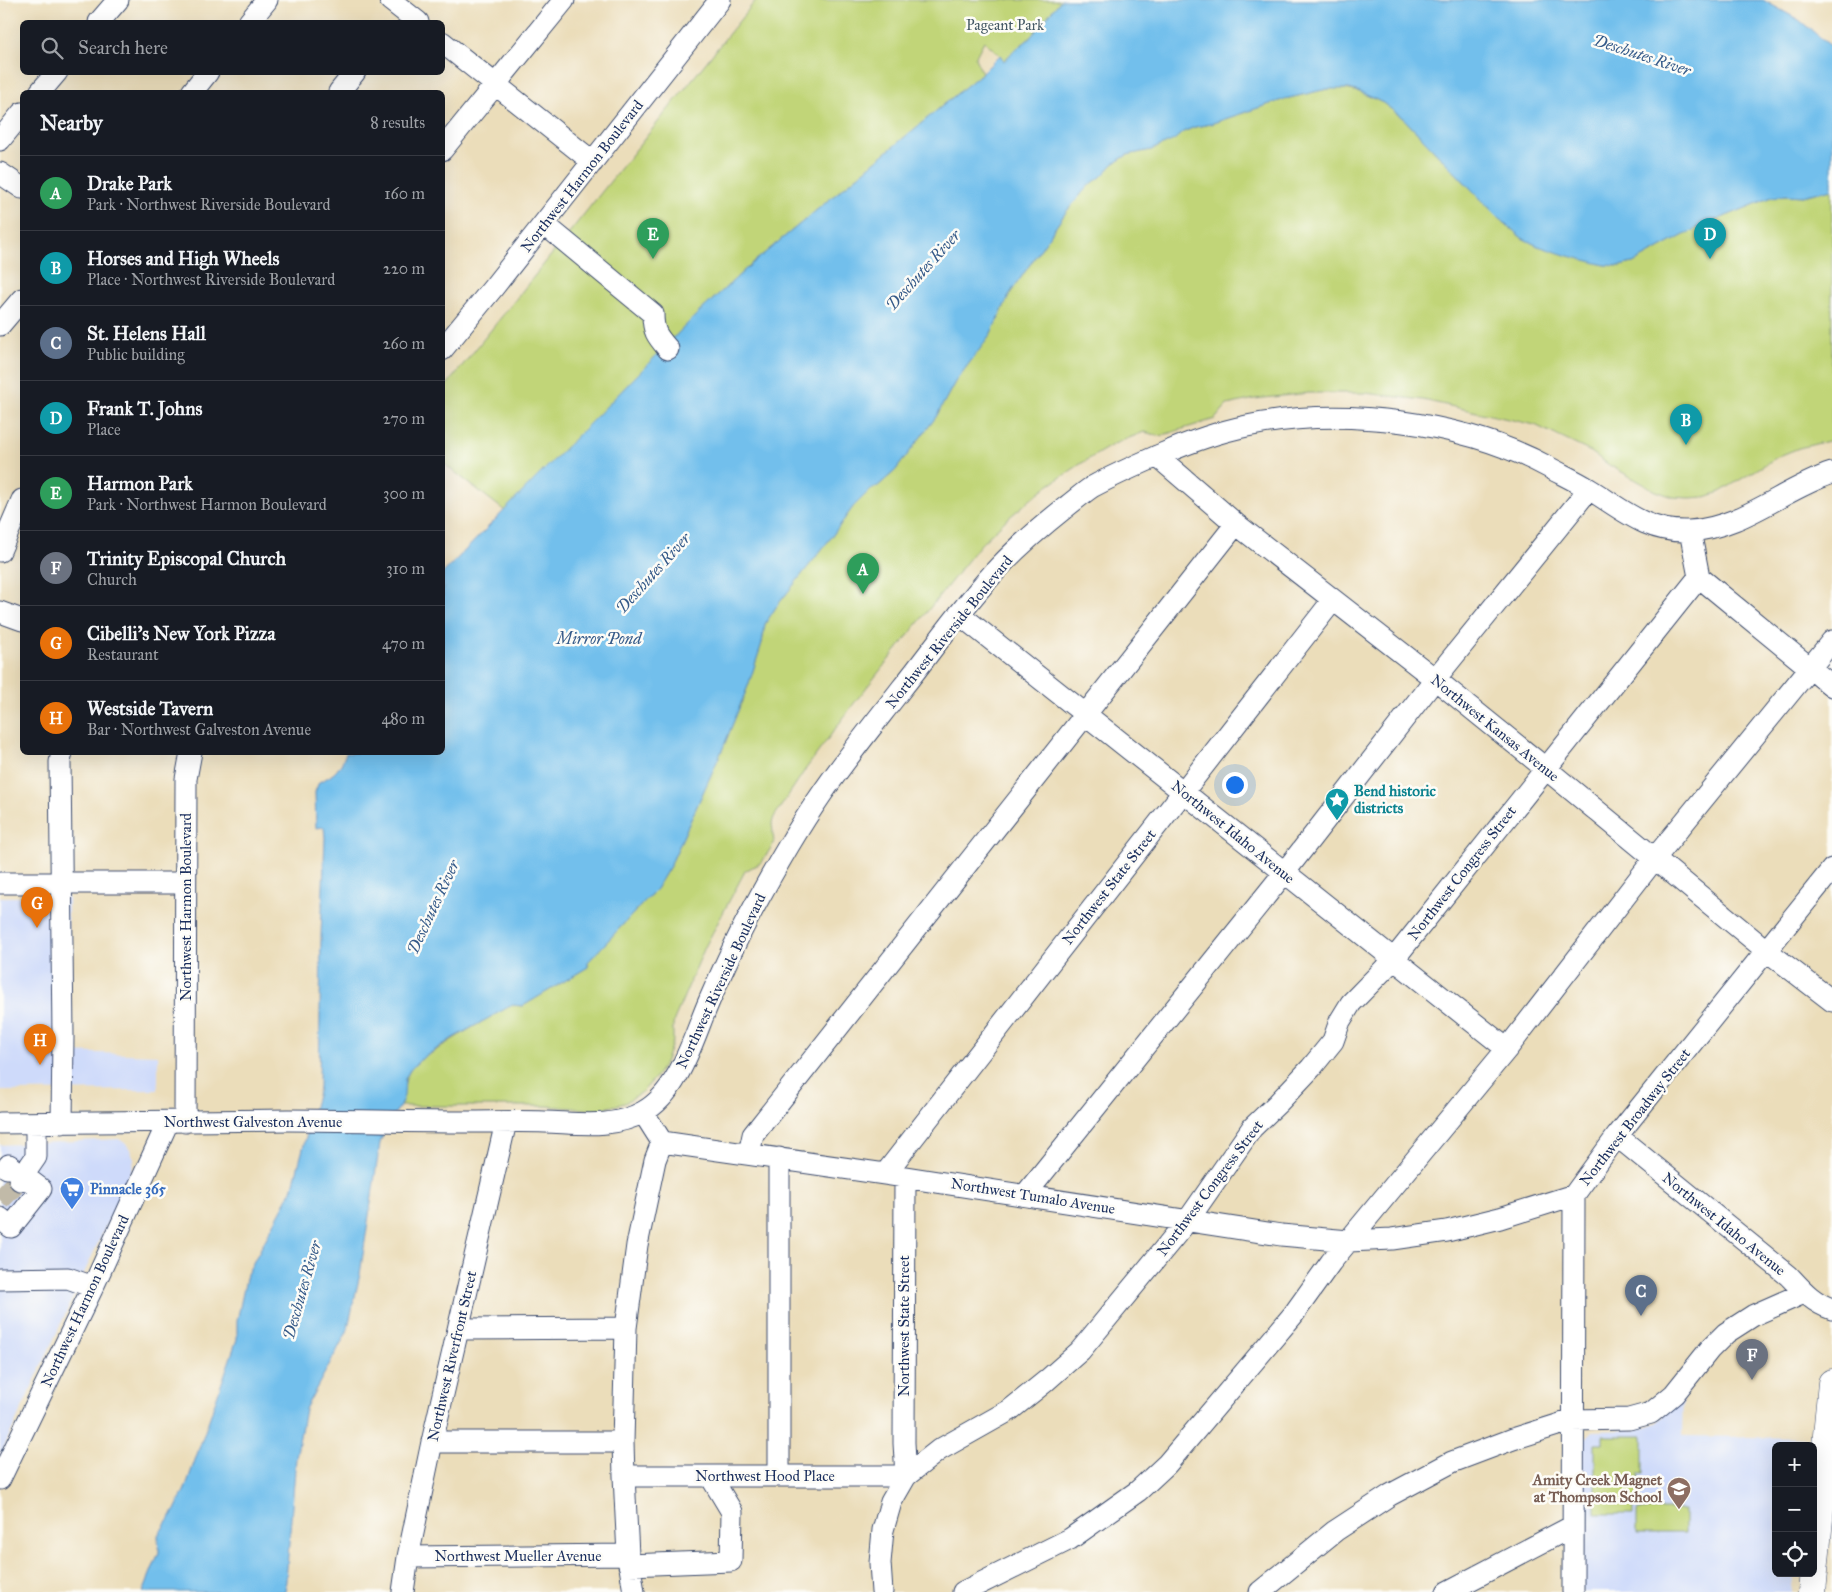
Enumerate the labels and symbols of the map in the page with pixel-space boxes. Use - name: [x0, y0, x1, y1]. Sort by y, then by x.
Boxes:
- park label: Pageant Park: [966, 16, 1044, 34]
- water label: Deschutes River: [1591, 30, 1695, 80]
- street label: Northwest Harmon Boulevard: [517, 96, 647, 256]
- pin: E: [637, 218, 669, 259]
- pin: D: [1694, 218, 1726, 259]
- water label: Deschutes River: [882, 225, 965, 314]
- pin: B: [1670, 404, 1702, 445]
- water label: Deschutes River: [612, 528, 695, 617]
- street label: Northwest Riverside Boulevard: [882, 552, 1017, 712]
- pin: A: [847, 553, 879, 594]
- water label: Mirror Pond: [554, 629, 643, 648]
- street label: Northwest Kansas Avenue: [1427, 671, 1563, 785]
- your location: [1222, 772, 1248, 798]
- street label: Northwest Idaho Avenue: [1168, 777, 1298, 887]
- place label: Bend historic districts: [1354, 782, 1437, 817]
- place icon: Bend historic districts: [1324, 787, 1350, 821]
- street label: Northwest Congress Street: [1404, 802, 1520, 944]
- street label: Northwest Harmon Boulevard: [177, 813, 195, 1001]
- street label: Northwest State Street: [1058, 825, 1160, 948]
- water label: Deschutes River: [403, 856, 464, 957]
- pin: G: [21, 887, 53, 928]
- street label: Northwest Riverside Boulevard: [672, 890, 770, 1072]
- pin: H: [24, 1024, 56, 1065]
- street label: Northwest Broadway Street: [1576, 1044, 1695, 1189]
- street label: Northwest Galveston Avenue: [164, 1113, 342, 1131]
- street label: Northwest Congress Street: [1153, 1116, 1267, 1259]
- street label: Northwest Idaho Avenue: [1659, 1169, 1789, 1279]
- street label: Northwest Tumalo Avenue: [950, 1174, 1116, 1218]
- supermarket icon: Pinnacle 365: [59, 1176, 85, 1210]
- place label: Pinnacle 365: [90, 1180, 166, 1199]
- street label: Northwest Harmon Boulevard: [37, 1212, 133, 1390]
- water label: Deschutes River: [279, 1237, 326, 1342]
- street label: Northwest State Street: [895, 1255, 913, 1397]
- street label: Northwest Riverfront Street: [424, 1268, 481, 1443]
- pin: C: [1625, 1275, 1657, 1316]
- pin: F: [1736, 1339, 1768, 1380]
- street label: Northwest Hood Place: [695, 1467, 835, 1485]
- place label: Amity Creek Magnet at Thompson School: [1532, 1471, 1663, 1507]
- school or university icon: Amity Creek Magnet at Thompson School: [1666, 1476, 1692, 1510]
- street label: Northwest Mueller Avenue: [435, 1547, 601, 1565]

